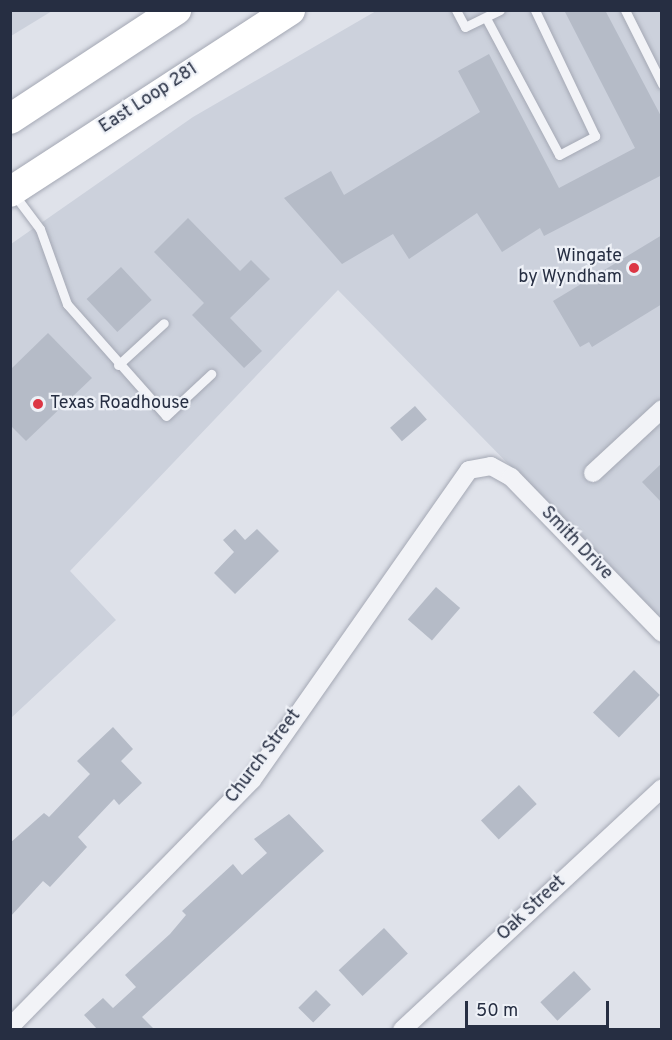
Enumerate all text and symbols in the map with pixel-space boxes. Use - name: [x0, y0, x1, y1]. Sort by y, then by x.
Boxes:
- street label: East Loop 281: [96, 59, 202, 139]
- place label: Wingate by Wyndham: [518, 247, 622, 290]
- marker: Wingate by Wyndham: [627, 261, 641, 275]
- place label: Texas Roadhouse: [50, 393, 189, 415]
- marker: Texas Roadhouse: [31, 397, 45, 411]
- street label: Smith Drive: [536, 503, 616, 585]
- street label: Church Street: [222, 706, 306, 808]
- street label: Oak Street: [493, 872, 571, 946]
- scale bar: [468, 989, 612, 1027]
- text: 50 m: [476, 1000, 518, 1023]

